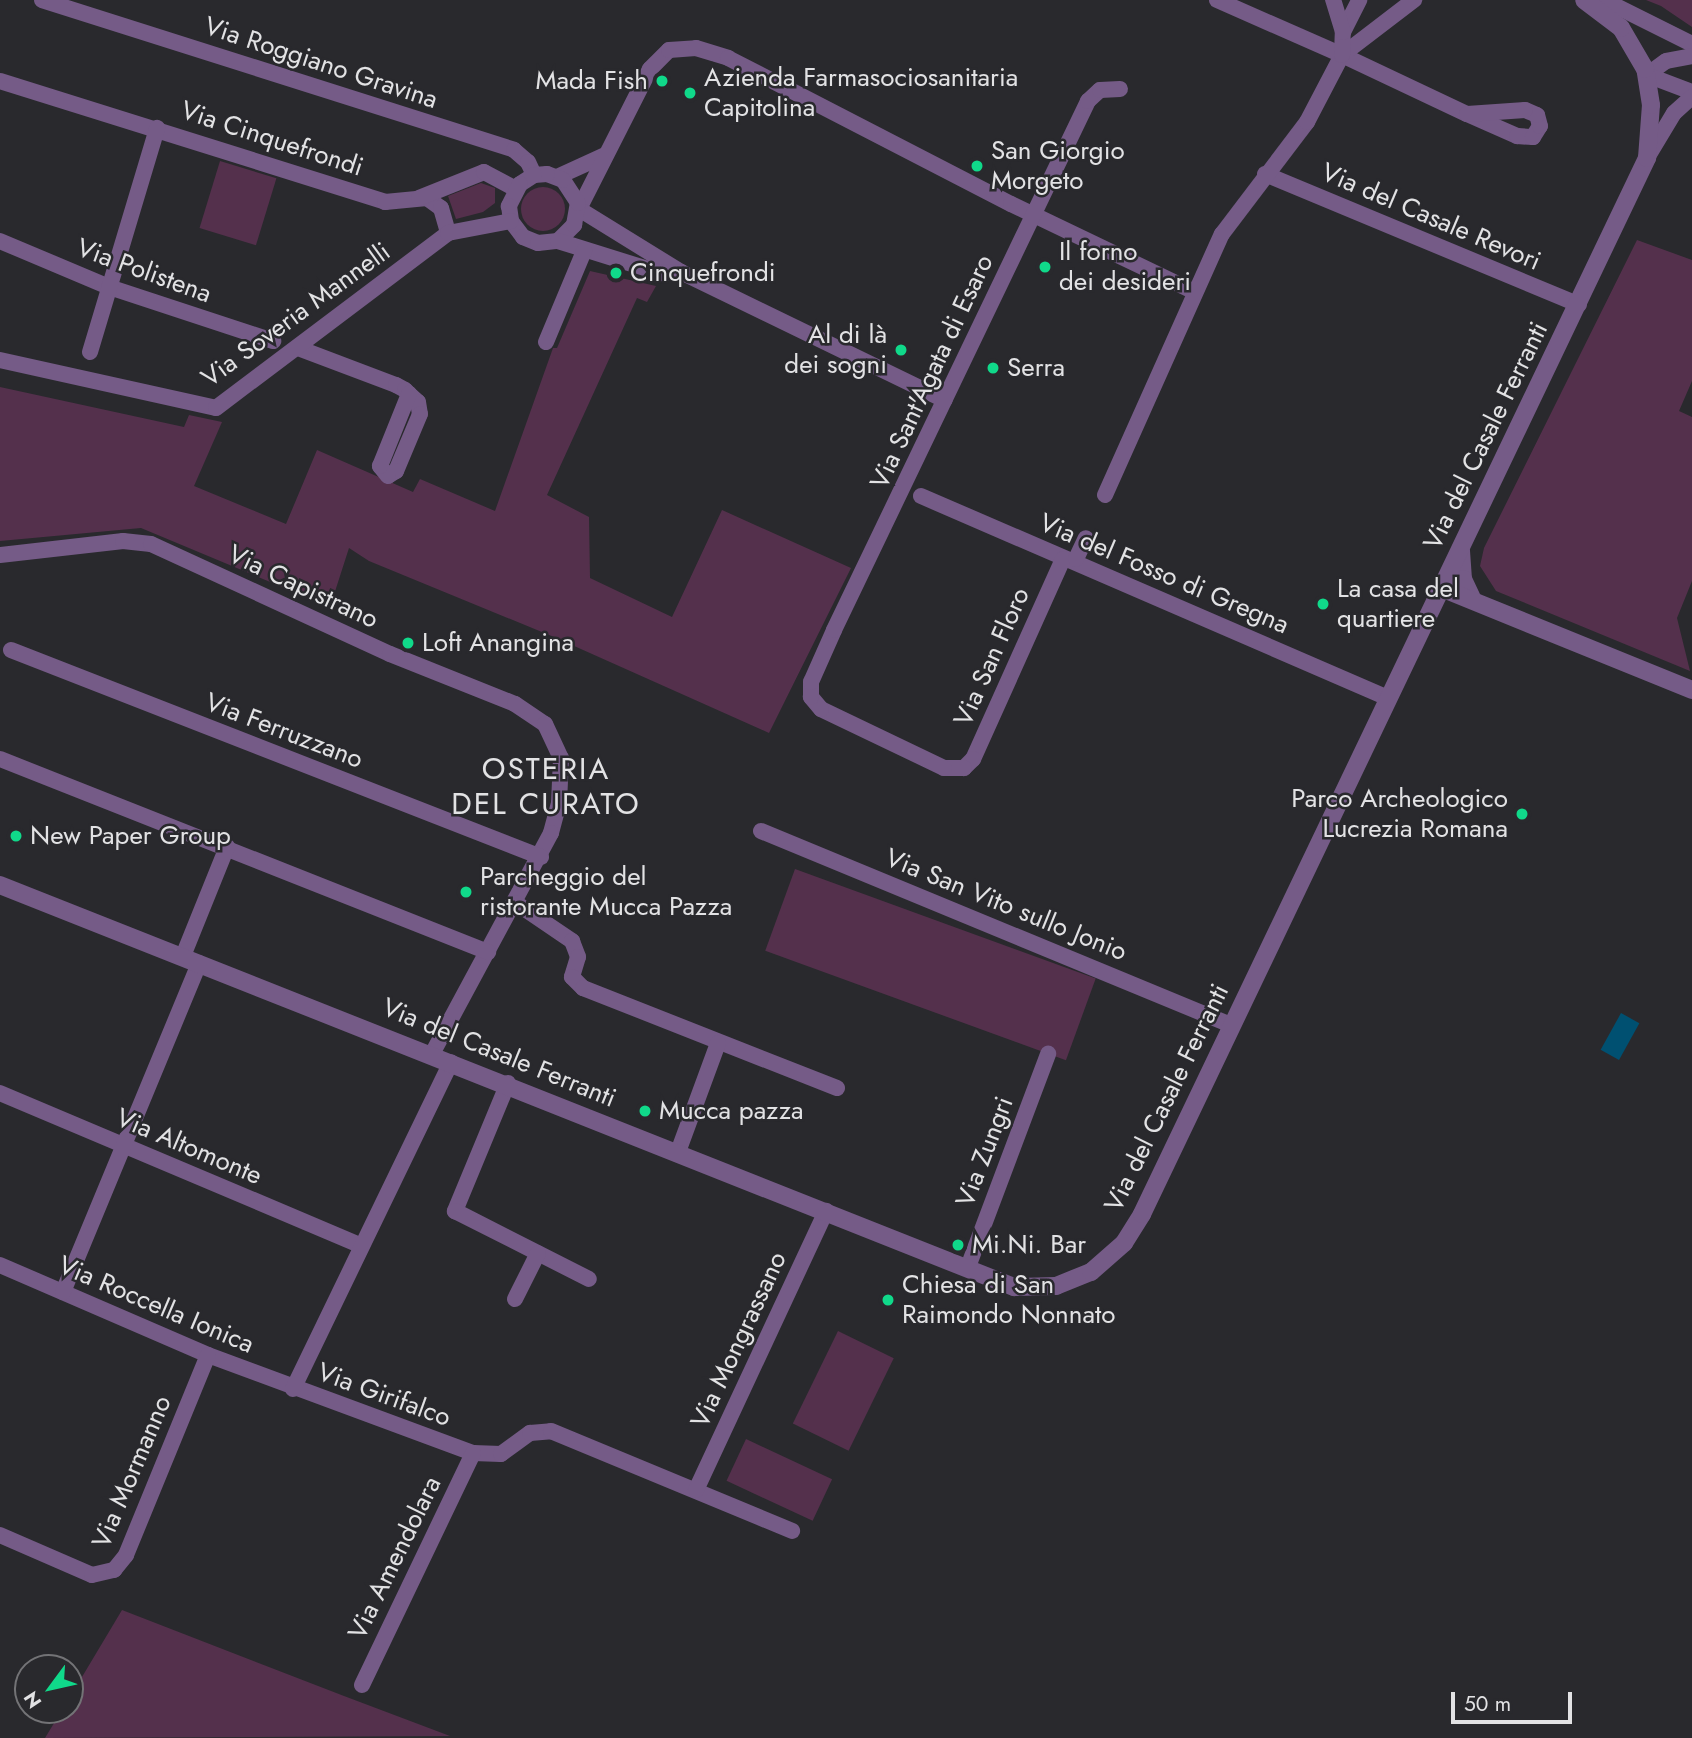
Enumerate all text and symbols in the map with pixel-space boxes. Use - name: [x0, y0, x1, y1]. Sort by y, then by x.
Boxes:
- street label: Via Roggiano Gravina: [200, 11, 442, 115]
- place label: Azienda Farmasociosanitaria Capitolina: [704, 62, 1018, 124]
- place label: Mada Fish: [535, 65, 648, 97]
- marker: Mada Fish: [654, 73, 670, 89]
- marker: Azienda Farmasociosanitaria Capitolina: [682, 85, 698, 101]
- street label: Via Cinquefrondi: [177, 95, 367, 183]
- place label: San Giorgio Morgeto: [991, 135, 1125, 196]
- street label: Via del Casale Revori: [1317, 157, 1545, 277]
- marker: San Giorgio Morgeto: [969, 158, 985, 174]
- street label: Via Polistena: [72, 232, 216, 310]
- street label: Via Soveria Mannelli: [196, 236, 396, 394]
- place label: Il forno dei desideri: [1059, 236, 1191, 298]
- street label: Via Sant'Agata di Esaro: [864, 250, 1000, 494]
- place label: Cinquefrondi: [630, 257, 775, 289]
- marker: Il forno dei desideri: [1037, 259, 1053, 275]
- marker: Cinquefrondi: [608, 265, 624, 281]
- street label: Via del Casale Ferranti: [1417, 317, 1555, 555]
- place label: Al di là dei sogni: [784, 319, 887, 380]
- marker: Al di là dei sogni: [893, 342, 909, 358]
- place label: Serra: [1007, 352, 1065, 384]
- marker: Serra: [985, 360, 1001, 376]
- street label: Via del Fosso di Gregna: [1035, 507, 1293, 641]
- street label: Via Capistrano: [223, 539, 383, 635]
- place label: La casa del quartiere: [1337, 573, 1459, 634]
- street label: Via San Floro: [948, 583, 1036, 731]
- marker: La casa del quartiere: [1315, 596, 1331, 612]
- place label: Loft Anangina: [422, 627, 574, 659]
- marker: Loft Anangina: [400, 635, 416, 651]
- street label: Via Ferruzzano: [201, 687, 367, 775]
- district label: OSTERIA DEL CURATO: [453, 751, 639, 822]
- place label: Parco Archeologico Lucrezia Romana: [1291, 783, 1508, 844]
- marker: Parco Archeologico Lucrezia Romana: [1514, 806, 1530, 822]
- place label: New Paper Group: [30, 820, 231, 852]
- marker: New Paper Group: [8, 828, 24, 844]
- street label: Via San Vito sullo Jonio: [881, 842, 1131, 968]
- place label: Parcheggio del ristorante Mucca Pazza: [480, 861, 732, 922]
- marker: Parcheggio del ristorante Mucca Pazza: [458, 884, 474, 900]
- street label: Via del Casale Ferranti: [1098, 979, 1236, 1217]
- street label: Via del Casale Ferranti: [378, 992, 620, 1114]
- street label: Via Zungri: [950, 1093, 1020, 1211]
- place label: Mucca pazza: [659, 1095, 803, 1127]
- street label: Via Altomonte: [111, 1102, 267, 1192]
- marker: Mucca pazza: [637, 1103, 653, 1119]
- place label: Mi.Ni. Bar: [972, 1229, 1086, 1261]
- marker: Mi.Ni. Bar: [950, 1237, 966, 1253]
- street label: Via Mongrassano: [685, 1247, 793, 1433]
- street label: Via Roccella Ionica: [54, 1250, 258, 1360]
- place label: Chiesa di San Raimondo Nonnato: [902, 1269, 1115, 1330]
- marker: Chiesa di San Raimondo Nonnato: [880, 1292, 896, 1308]
- street label: Via Girifalco: [313, 1357, 455, 1433]
- street label: Via Mormanno: [86, 1391, 178, 1553]
- street label: Via Amendolara: [342, 1471, 448, 1645]
- north arrow: [14, 1654, 84, 1724]
- scale bar: [1454, 1678, 1575, 1722]
- text: N: [17, 1686, 48, 1713]
- text: 50 m: [1464, 1689, 1511, 1719]

